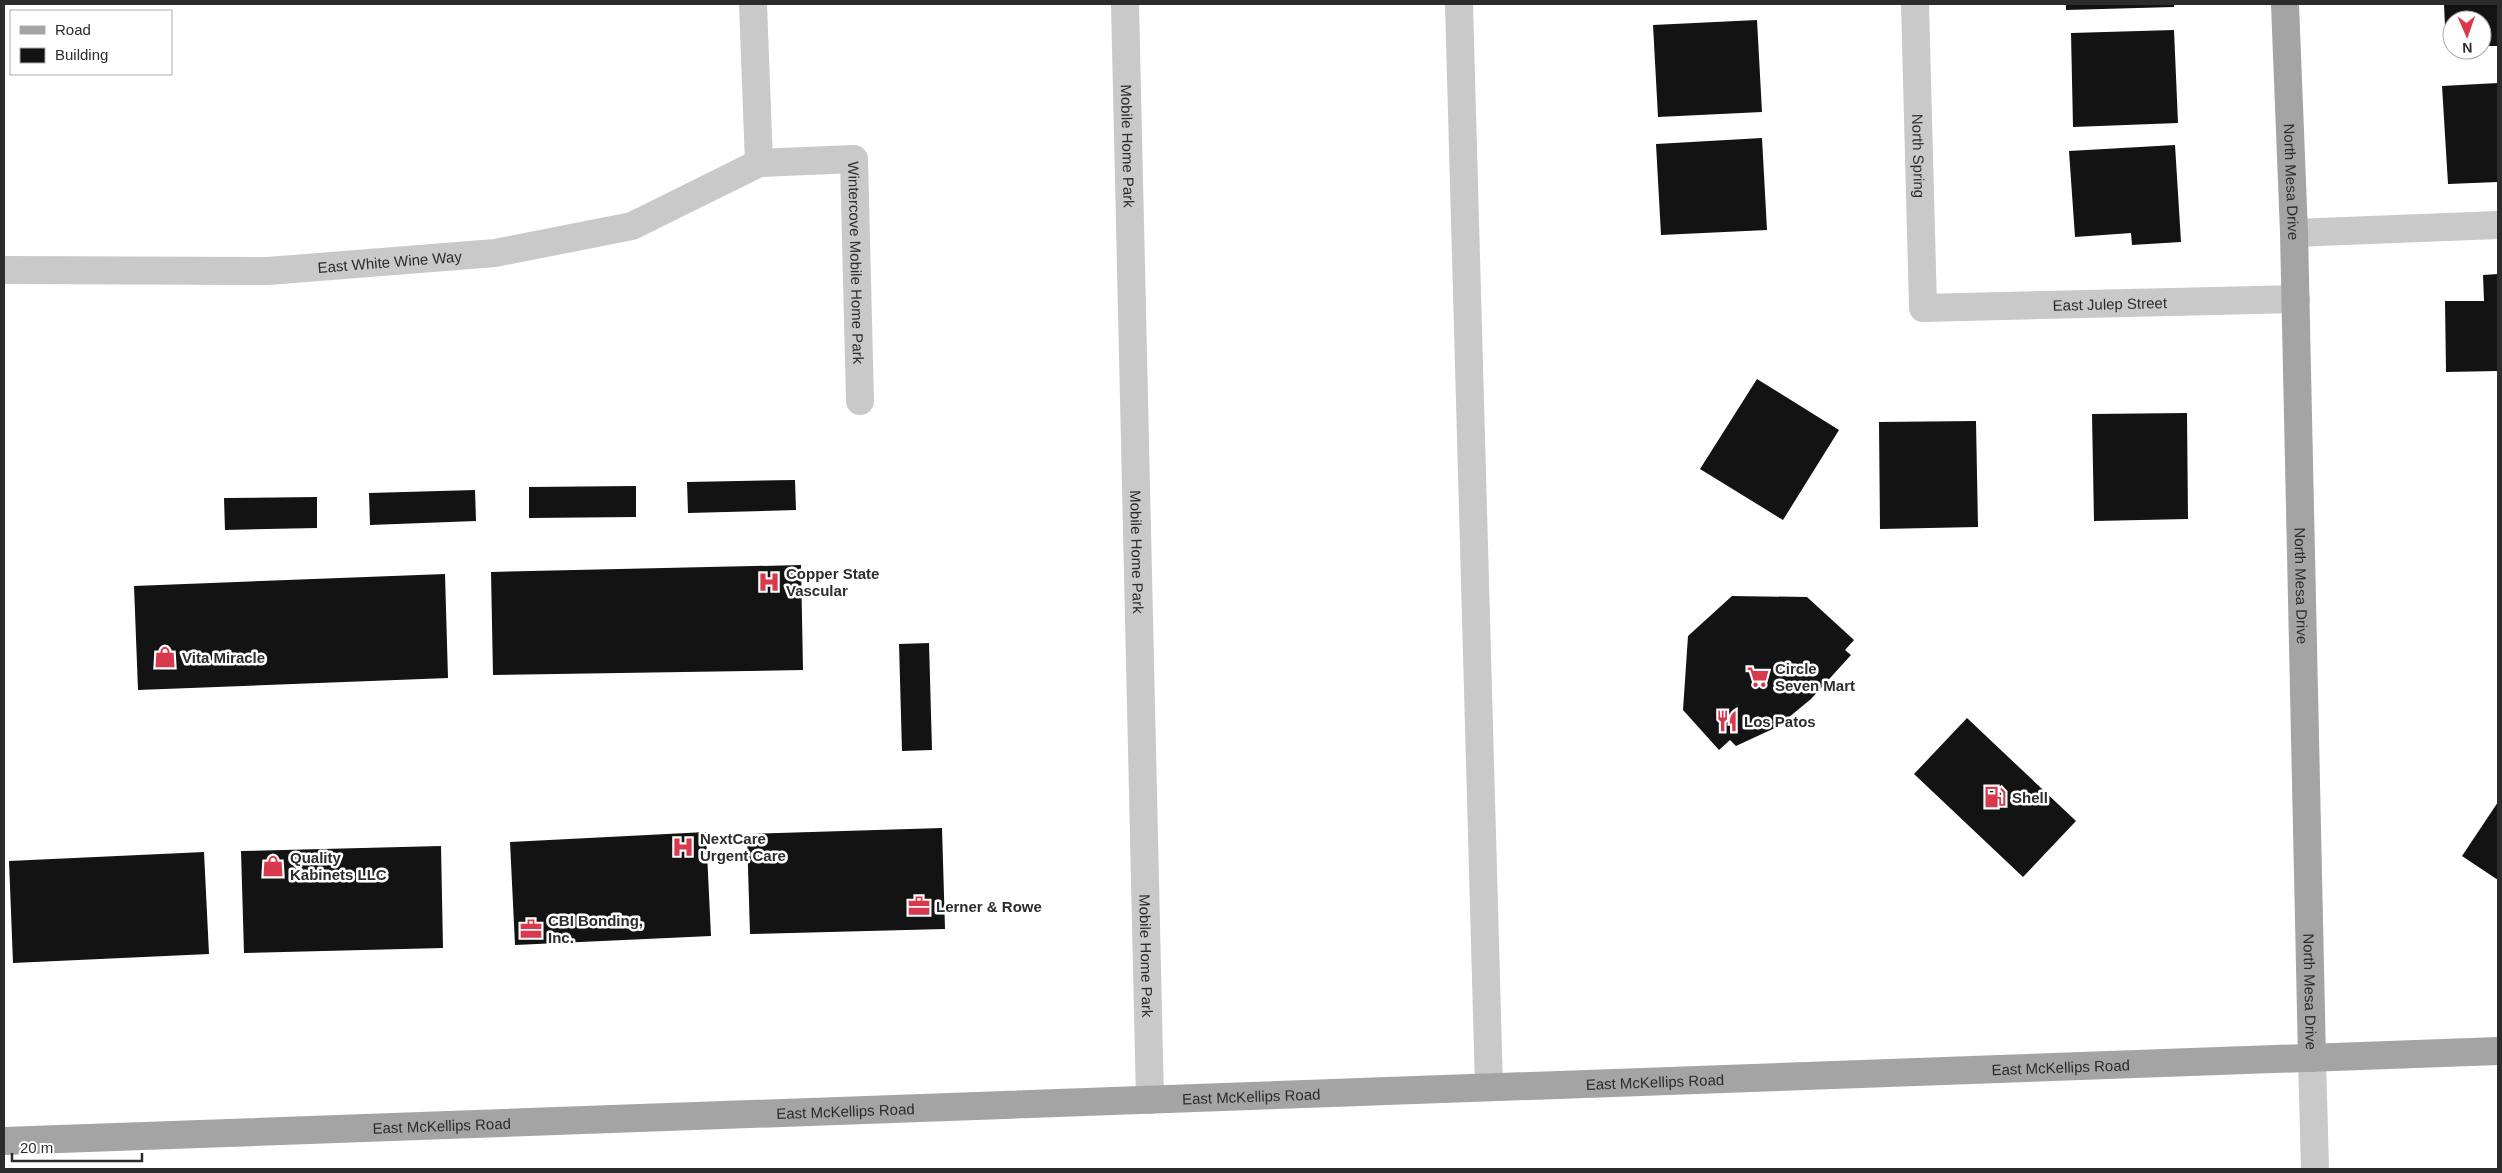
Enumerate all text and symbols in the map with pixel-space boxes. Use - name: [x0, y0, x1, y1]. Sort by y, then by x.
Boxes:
- legend: [10, 10, 172, 75]
- north arrow: [2442, 10, 2492, 60]
- text: Road: [55, 21, 91, 38]
- text: N: [2462, 40, 2473, 56]
- text: Building: [55, 46, 108, 63]
- street label: Mobile Home Park: [1118, 84, 1138, 208]
- street label: North Spring: [1909, 114, 1929, 198]
- street label: North Mesa Drive: [2281, 123, 2303, 240]
- street label: Wintercove Mobile Home Park: [846, 161, 868, 365]
- street label: East White Wine Way: [317, 247, 463, 276]
- street label: East Julep Street: [2053, 294, 2168, 313]
- street label: Mobile Home Park: [1128, 490, 1147, 614]
- street label: North Mesa Drive: [2292, 527, 2311, 644]
- place label: Copper State Vascular: [786, 565, 879, 599]
- hospital icon: Copper State Vascular: [756, 569, 782, 595]
- shop icon: Vita Miracle: [152, 644, 178, 670]
- place label: Vita Miracle: [182, 649, 265, 666]
- place label: Circle Seven Mart: [1775, 660, 1855, 694]
- supermarket icon: Circle Seven Mart: [1745, 664, 1771, 690]
- restaurant icon: Los Patos: [1714, 708, 1740, 734]
- place label: Los Patos: [1744, 713, 1816, 730]
- fuel station icon: Shell: [1982, 784, 2008, 810]
- place label: Shell: [2012, 789, 2048, 806]
- place label: NextCare Urgent Care: [700, 830, 786, 864]
- hospital icon: NextCare Urgent Care: [670, 834, 696, 860]
- place label: Quality Kabinets LLC: [290, 849, 387, 883]
- shop icon: Quality Kabinets LLC: [260, 853, 286, 879]
- office icon: Lerner & Rowe: [906, 893, 932, 919]
- street label: Mobile Home Park: [1137, 894, 1157, 1018]
- place label: Lerner & Rowe: [936, 898, 1042, 915]
- place label: CBI Bonding, Inc.: [548, 912, 643, 946]
- office icon: CBI Bonding, Inc.: [518, 916, 544, 942]
- street label: North Mesa Drive: [2301, 933, 2320, 1050]
- street label: East McKellips Road: [1991, 1056, 2130, 1078]
- street label: East McKellips Road: [1585, 1070, 1724, 1092]
- street label: East McKellips Road: [1182, 1085, 1321, 1107]
- street label: East McKellips Road: [776, 1100, 915, 1122]
- street label: East McKellips Road: [372, 1114, 511, 1136]
- scale bar: [12, 1130, 142, 1162]
- text: 20 m: [20, 1139, 53, 1156]

